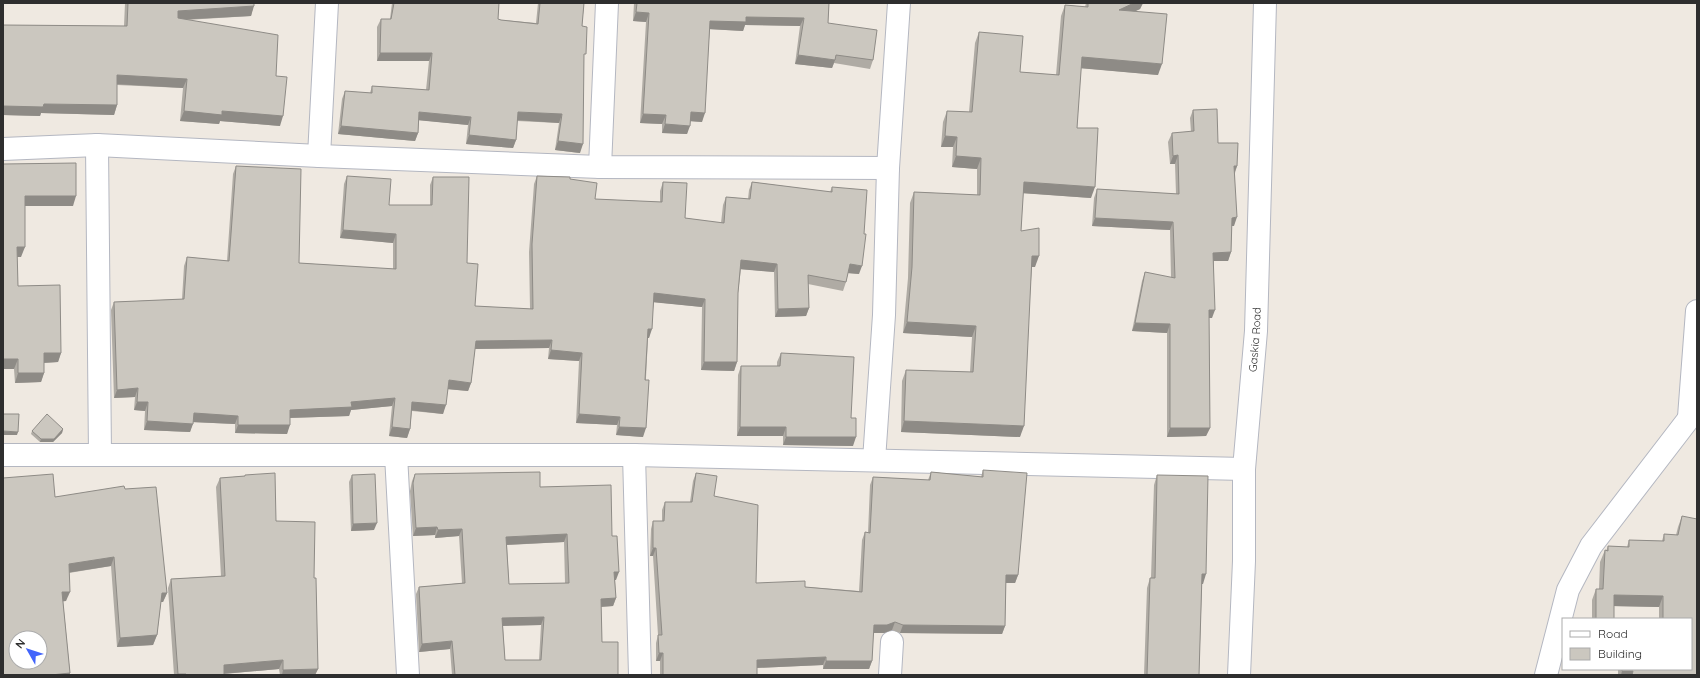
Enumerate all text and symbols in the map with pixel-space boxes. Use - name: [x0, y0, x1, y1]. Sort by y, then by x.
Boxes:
- street label: Gaskia Road: [1245, 307, 1264, 373]
- legend: [1562, 618, 1692, 670]
- text: Road: [1598, 626, 1628, 641]
- north arrow: [8, 630, 48, 670]
- text: N: [12, 636, 28, 651]
- text: Building: [1598, 646, 1642, 661]

